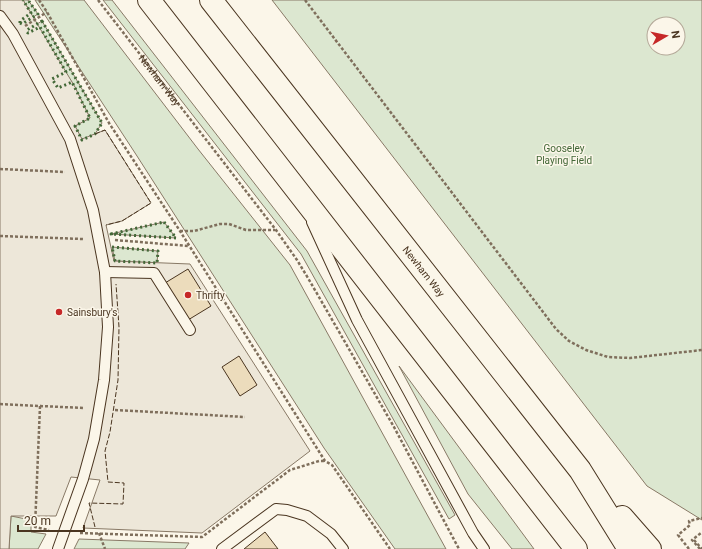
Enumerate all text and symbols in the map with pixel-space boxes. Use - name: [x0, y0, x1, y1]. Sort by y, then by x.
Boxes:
- north arrow: [646, 16, 686, 56]
- text: N: [668, 30, 682, 40]
- street label: Newham Way: [137, 52, 183, 108]
- park label: Gooseley Playing Field: [536, 143, 592, 166]
- street label: Newham Way: [401, 244, 447, 299]
- marker: Thrifty: [183, 290, 193, 300]
- place label: Thrifty: [196, 290, 225, 301]
- marker: Sainsbury's: [54, 307, 64, 317]
- place label: Sainsbury's: [67, 307, 117, 318]
- scale bar: [18, 507, 84, 533]
- text: 20 m: [24, 514, 51, 528]

